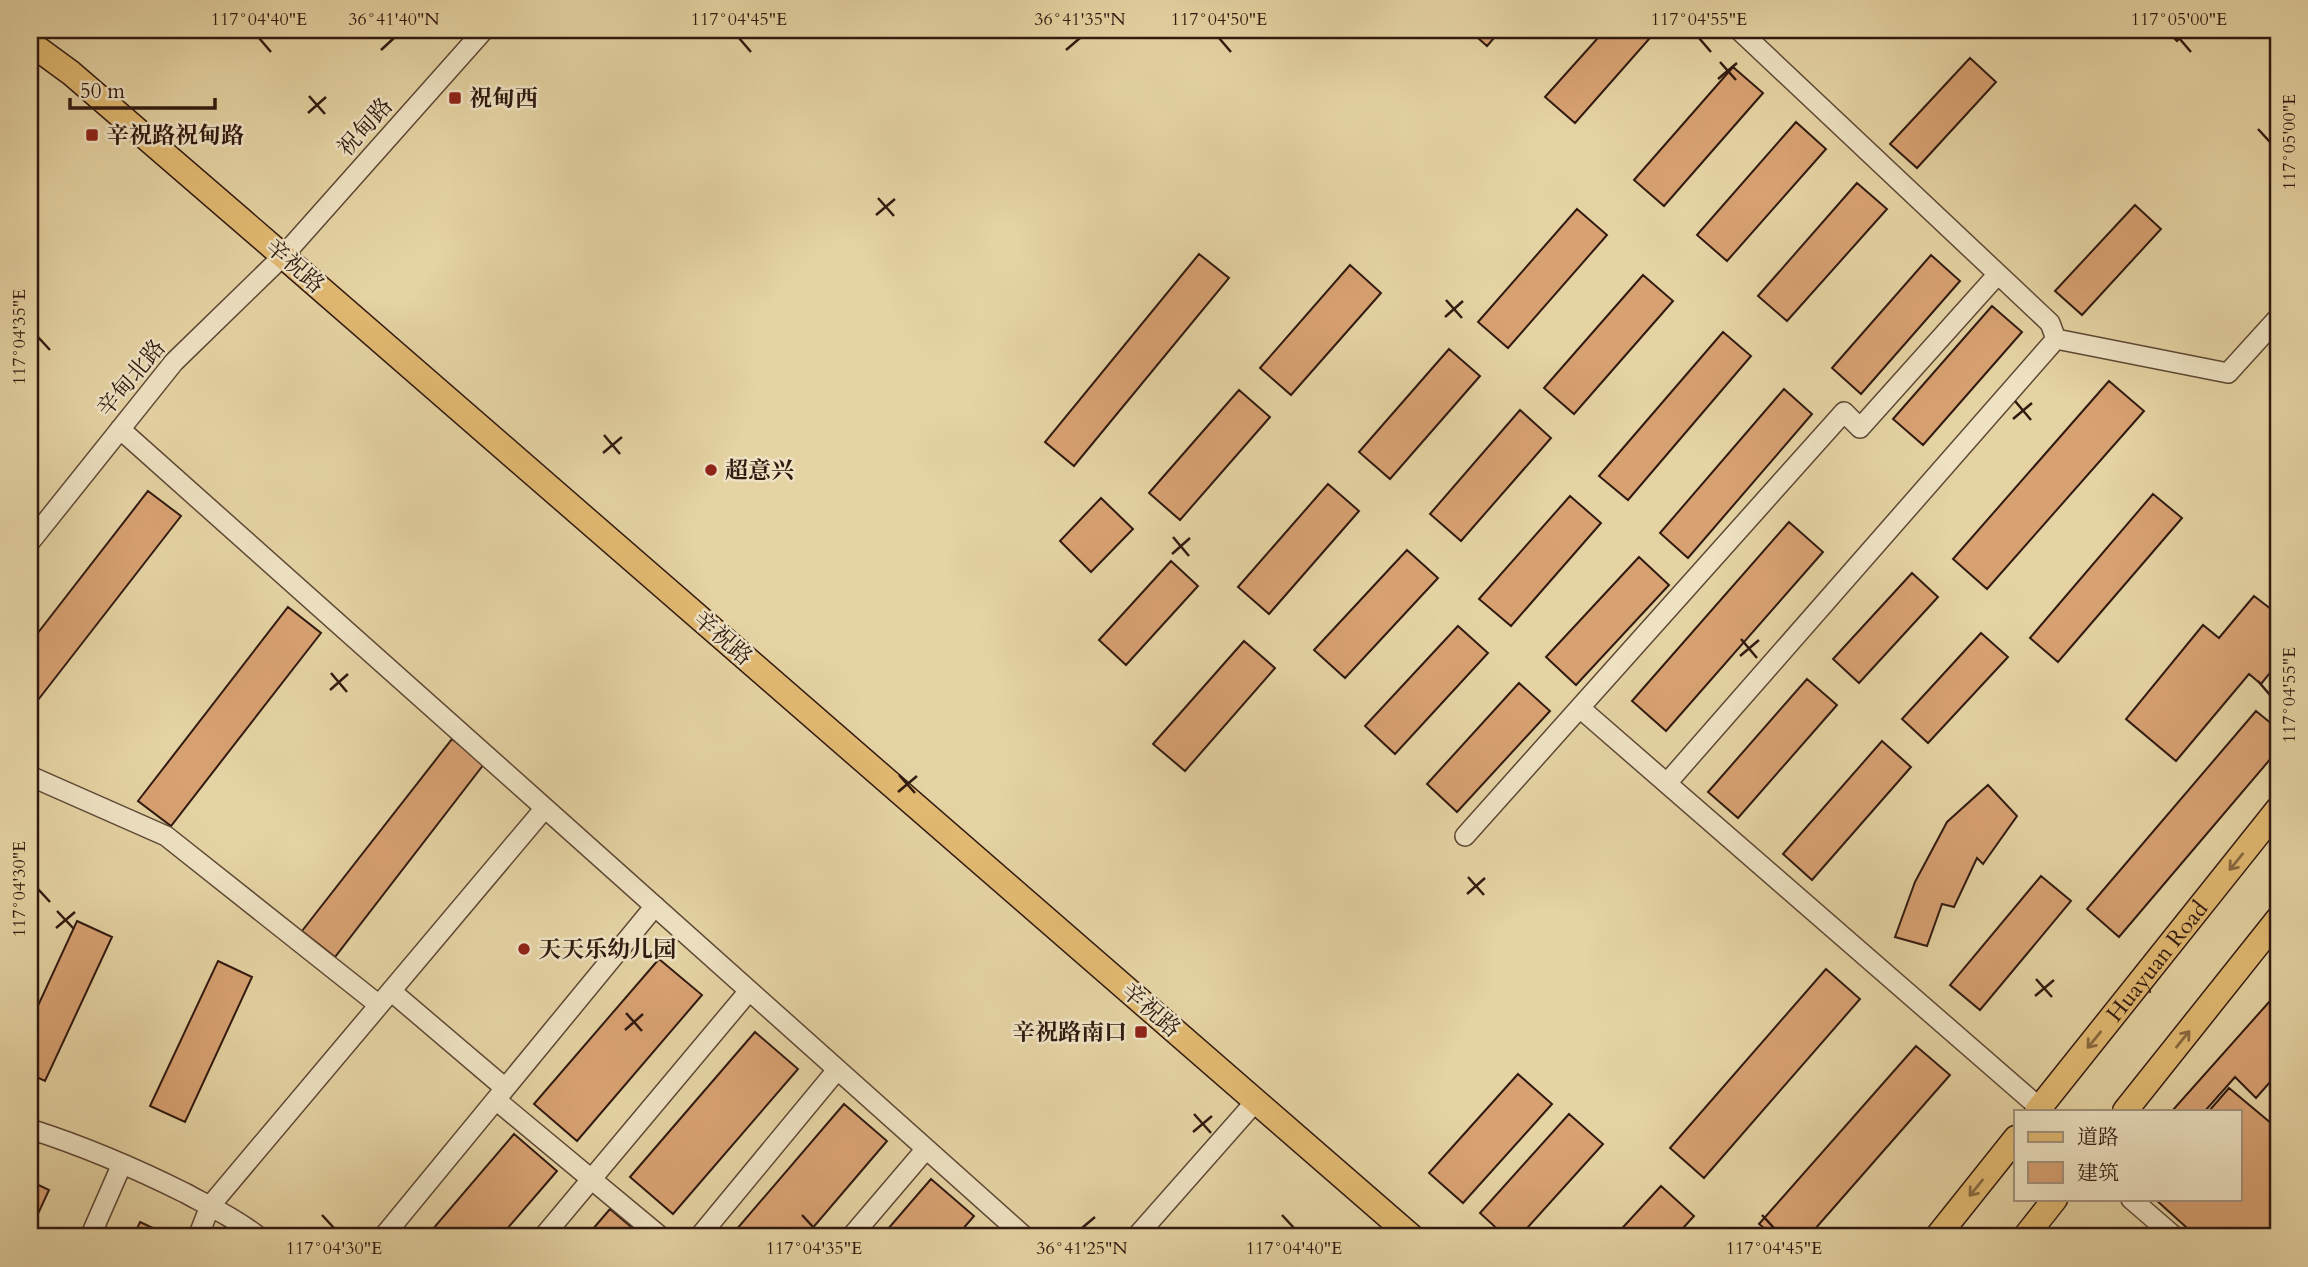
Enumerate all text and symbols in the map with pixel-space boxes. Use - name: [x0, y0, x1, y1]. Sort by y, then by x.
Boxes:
- text: 117°04'40"E: [211, 7, 307, 32]
- text: 36°41'40"N: [348, 7, 440, 32]
- text: 117°04'45"E: [691, 7, 787, 32]
- text: 36°41'35"N: [1034, 7, 1126, 32]
- text: 117°04'50"E: [1171, 7, 1267, 32]
- text: 117°04'55"E: [1651, 7, 1747, 32]
- text: 117°05'00"E: [2131, 7, 2227, 32]
- scale bar: [70, 66, 215, 110]
- text: 50 m: [80, 77, 125, 106]
- place label: 祝甸西: [469, 83, 538, 114]
- marker: 祝甸西: [447, 90, 463, 106]
- street label: 祝甸路: [330, 91, 400, 163]
- text: 117°05'00"E: [2277, 94, 2302, 190]
- place label: 辛祝路祝甸路: [106, 120, 244, 151]
- marker: 辛祝路祝甸路: [84, 127, 100, 143]
- street label: 辛祝路: [259, 232, 331, 300]
- text: 117°04'35"E: [7, 289, 32, 385]
- street label: 辛甸北路: [90, 333, 172, 423]
- place label: 超意兴: [725, 455, 794, 486]
- marker: 超意兴: [703, 462, 719, 478]
- street label: 辛祝路: [687, 604, 759, 672]
- text: 117°04'55"E: [2277, 647, 2302, 743]
- text: 117°04'30"E: [7, 841, 32, 937]
- one-way arrow: [2228, 853, 2243, 871]
- street label: Huayuan Road: [2099, 893, 2215, 1028]
- place label: 天天乐幼儿园: [538, 934, 676, 965]
- marker: 天天乐幼儿园: [516, 941, 532, 957]
- street label: 辛祝路: [1115, 976, 1187, 1044]
- place label: 辛祝路南口: [1012, 1017, 1127, 1048]
- marker: 辛祝路南口: [1133, 1024, 1149, 1040]
- one-way arrow: [2087, 1030, 2102, 1049]
- one-way arrow: [2175, 1030, 2191, 1048]
- legend: [2014, 1110, 2242, 1200]
- text: 道路: [2077, 1123, 2119, 1152]
- text: 建筑: [2077, 1159, 2119, 1188]
- one-way arrow: [1969, 1178, 1984, 1196]
- text: 117°04'30"E: [286, 1236, 382, 1261]
- text: 117°04'35"E: [766, 1236, 862, 1261]
- text: 36°41'25"N: [1036, 1236, 1128, 1261]
- text: 117°04'40"E: [1246, 1236, 1342, 1261]
- text: 117°04'45"E: [1726, 1236, 1822, 1261]

